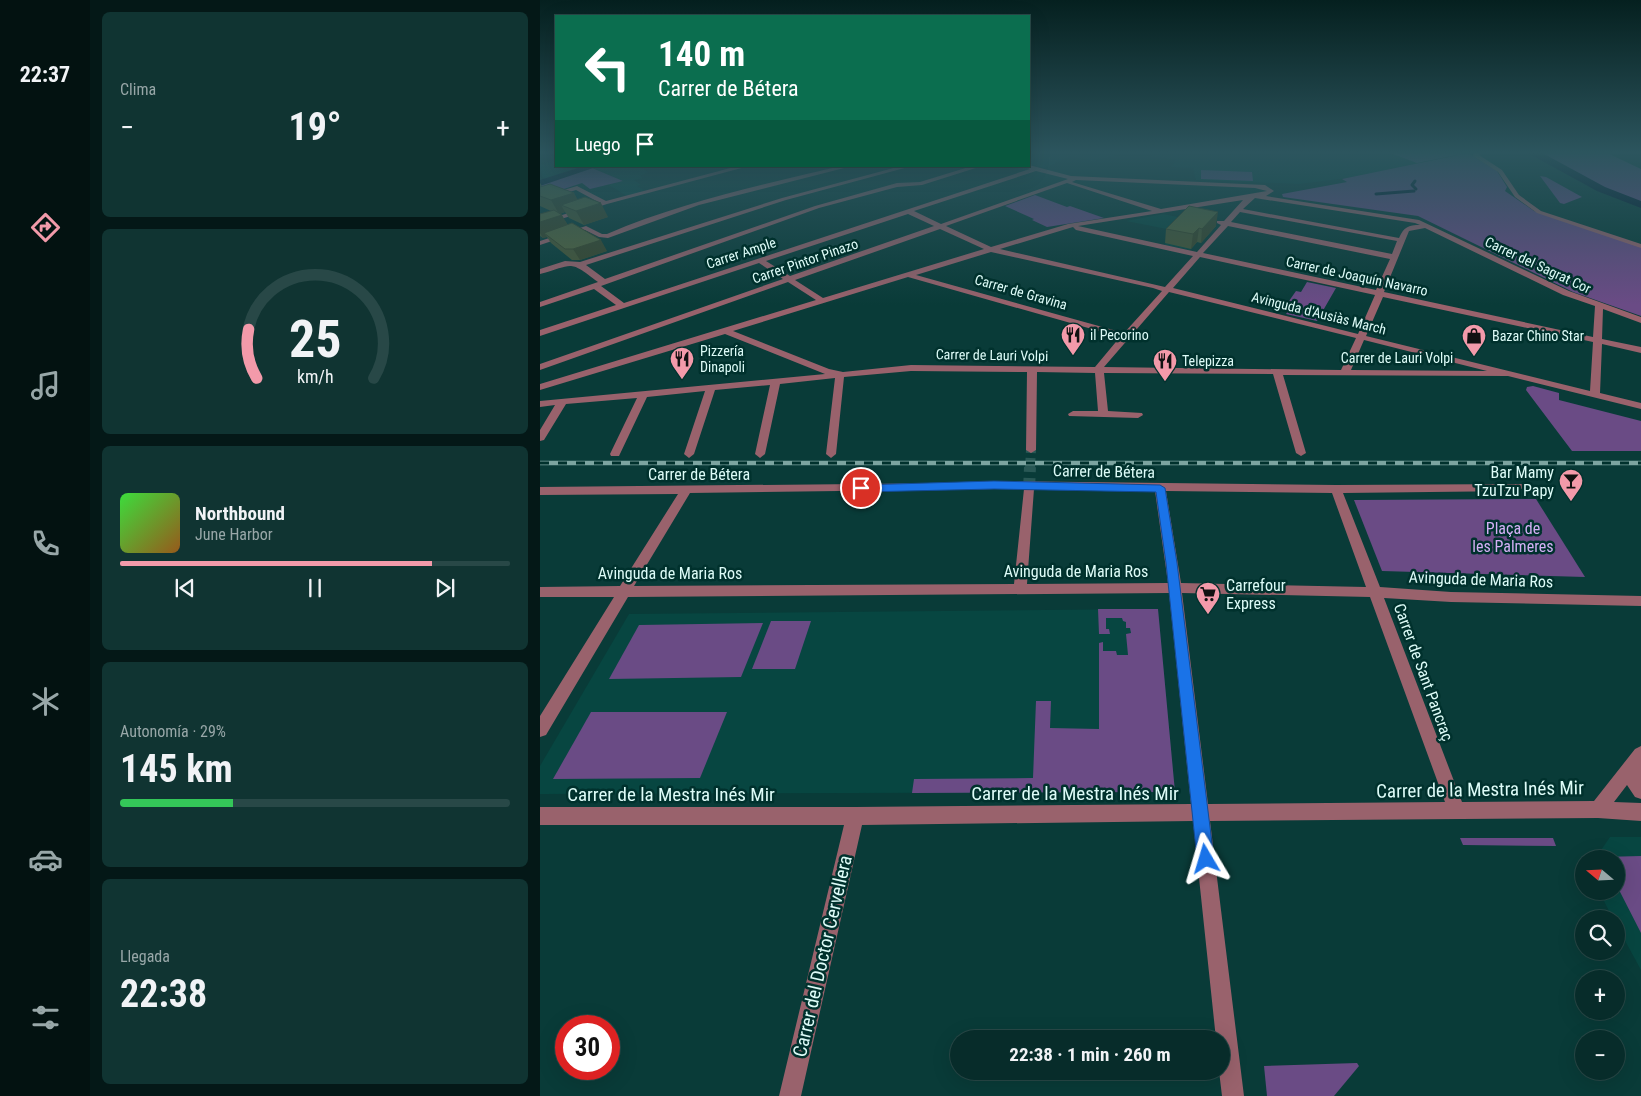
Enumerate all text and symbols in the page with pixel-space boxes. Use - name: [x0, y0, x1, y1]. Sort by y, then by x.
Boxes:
- text: 140 m: [658, 34, 745, 75]
- icon: left: [575, 35, 640, 100]
- text: 22:37: [20, 62, 70, 87]
- text: Carrer de Bétera: [658, 76, 799, 101]
- text: Clima: [120, 80, 156, 99]
- text: 19°: [288, 105, 342, 149]
- text: −: [120, 111, 134, 144]
- text: +: [496, 111, 510, 144]
- icon: arrive: [631, 130, 659, 158]
- text: Luego: [575, 133, 621, 156]
- icon: directions: [28, 210, 63, 245]
- street label: Carrer del Sagrat Cor: [1482, 233, 1594, 297]
- street label: Carrer Ample: [704, 234, 778, 272]
- street label: Carrer Pintor Pinazo: [750, 235, 860, 287]
- street label: Carrer de Joaquín Navarro: [1285, 253, 1429, 299]
- street label: Carrer de Gravina: [973, 271, 1069, 313]
- street label: Avinguda d'Ausiàs March: [1250, 289, 1388, 337]
- text: 25: [289, 309, 341, 370]
- restaurant icon: il Pecorino: [1060, 322, 1086, 356]
- shop icon: Bazar Chino Star: [1461, 323, 1487, 357]
- place label: il Pecorino: [1090, 327, 1149, 343]
- place label: Bazar Chino Star: [1492, 328, 1584, 344]
- place label: Pizzería Dinapoli: [700, 343, 745, 375]
- restaurant icon: Pizzería Dinapoli: [669, 346, 695, 380]
- street label: Carrer de Lauri Volpi: [936, 346, 1048, 364]
- restaurant icon: Telepizza: [1152, 348, 1178, 382]
- street label: Carrer de Lauri Volpi: [1341, 350, 1453, 366]
- place label: Telepizza: [1182, 353, 1234, 369]
- text: km/h: [297, 366, 333, 387]
- icon: music: [28, 368, 63, 403]
- street label: Carrer de Bétera: [1053, 461, 1155, 482]
- place label: Bar Mamy TzuTzu Papy: [1474, 463, 1554, 500]
- street label: Carrer de Bétera: [648, 465, 750, 484]
- pin: [840, 467, 882, 509]
- bar icon: Bar Mamy TzuTzu Papy: [1558, 468, 1584, 502]
- icon: arrive: [847, 474, 875, 502]
- text: Northbound: [195, 502, 285, 525]
- park label: Plaça de les Palmeres: [1472, 519, 1554, 556]
- text: June Harbor: [195, 525, 273, 544]
- icon: phone: [28, 526, 63, 561]
- street label: Avinguda de Maria Ros: [1004, 562, 1148, 581]
- street label: Avinguda de Maria Ros: [598, 564, 742, 583]
- street label: Avinguda de Maria Ros: [1408, 567, 1554, 592]
- icon: previous: [171, 574, 199, 602]
- icon: pause: [301, 574, 329, 602]
- icon: next: [431, 574, 459, 602]
- place label: Carrefour Express: [1226, 576, 1286, 613]
- supermarket icon: Carrefour Express: [1195, 581, 1221, 615]
- street label: Carrer de Sant Pancraç: [1390, 601, 1457, 743]
- icon: climate: [28, 684, 63, 719]
- text: Autonomía · 29%: [120, 722, 226, 741]
- text: 145 km: [120, 747, 233, 791]
- street label: Carrer de la Mestra Inés Mir: [1376, 776, 1584, 803]
- street label: Carrer de la Mestra Inés Mir: [971, 782, 1179, 805]
- street label: Carrer de la Mestra Inés Mir: [567, 783, 775, 806]
- position arrow: [1179, 832, 1231, 884]
- icon: car: [28, 842, 63, 877]
- north arrow: [1575, 850, 1625, 900]
- map controls: [1575, 850, 1625, 1080]
- street label: Carrer del Doctor Cervellera: [788, 853, 857, 1059]
- button: search: [1575, 910, 1625, 960]
- text: Llegada: [120, 947, 170, 966]
- button: +: [1575, 970, 1625, 1020]
- text: 22:38: [120, 972, 207, 1016]
- icon: filters: [28, 1000, 63, 1035]
- speed limit sign: 30: [555, 1015, 620, 1080]
- button: −: [1575, 1030, 1625, 1080]
- text: 22:38 · 1 min · 260 m: [1009, 1043, 1171, 1066]

